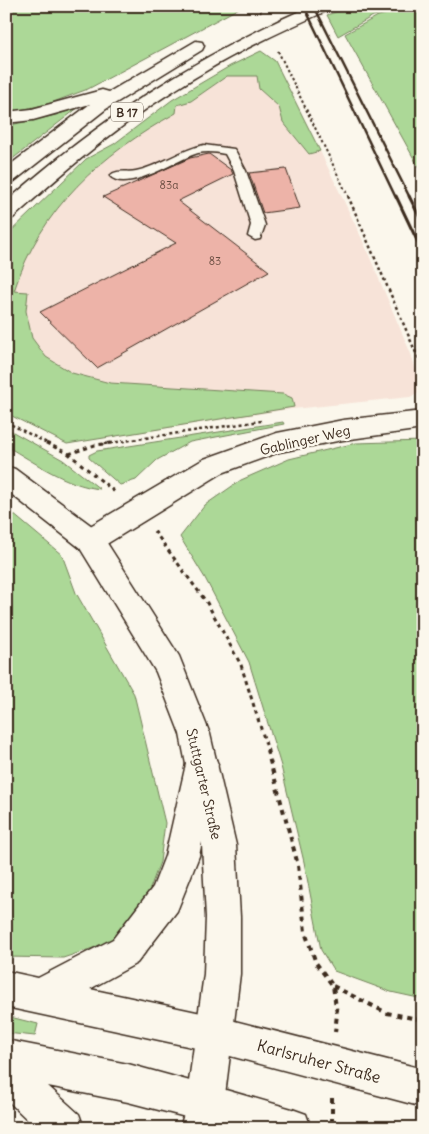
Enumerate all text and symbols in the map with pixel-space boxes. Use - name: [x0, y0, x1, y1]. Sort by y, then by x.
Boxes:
- road number: B 17: [111, 102, 143, 121]
- house number: 83a: [160, 178, 178, 192]
- house number: 83: [209, 254, 221, 268]
- street label: Gablinger Weg: [258, 421, 352, 459]
- street label: Stuttgarter Straße: [182, 727, 226, 841]
- street label: Karlsruher Straße: [255, 1035, 383, 1087]

